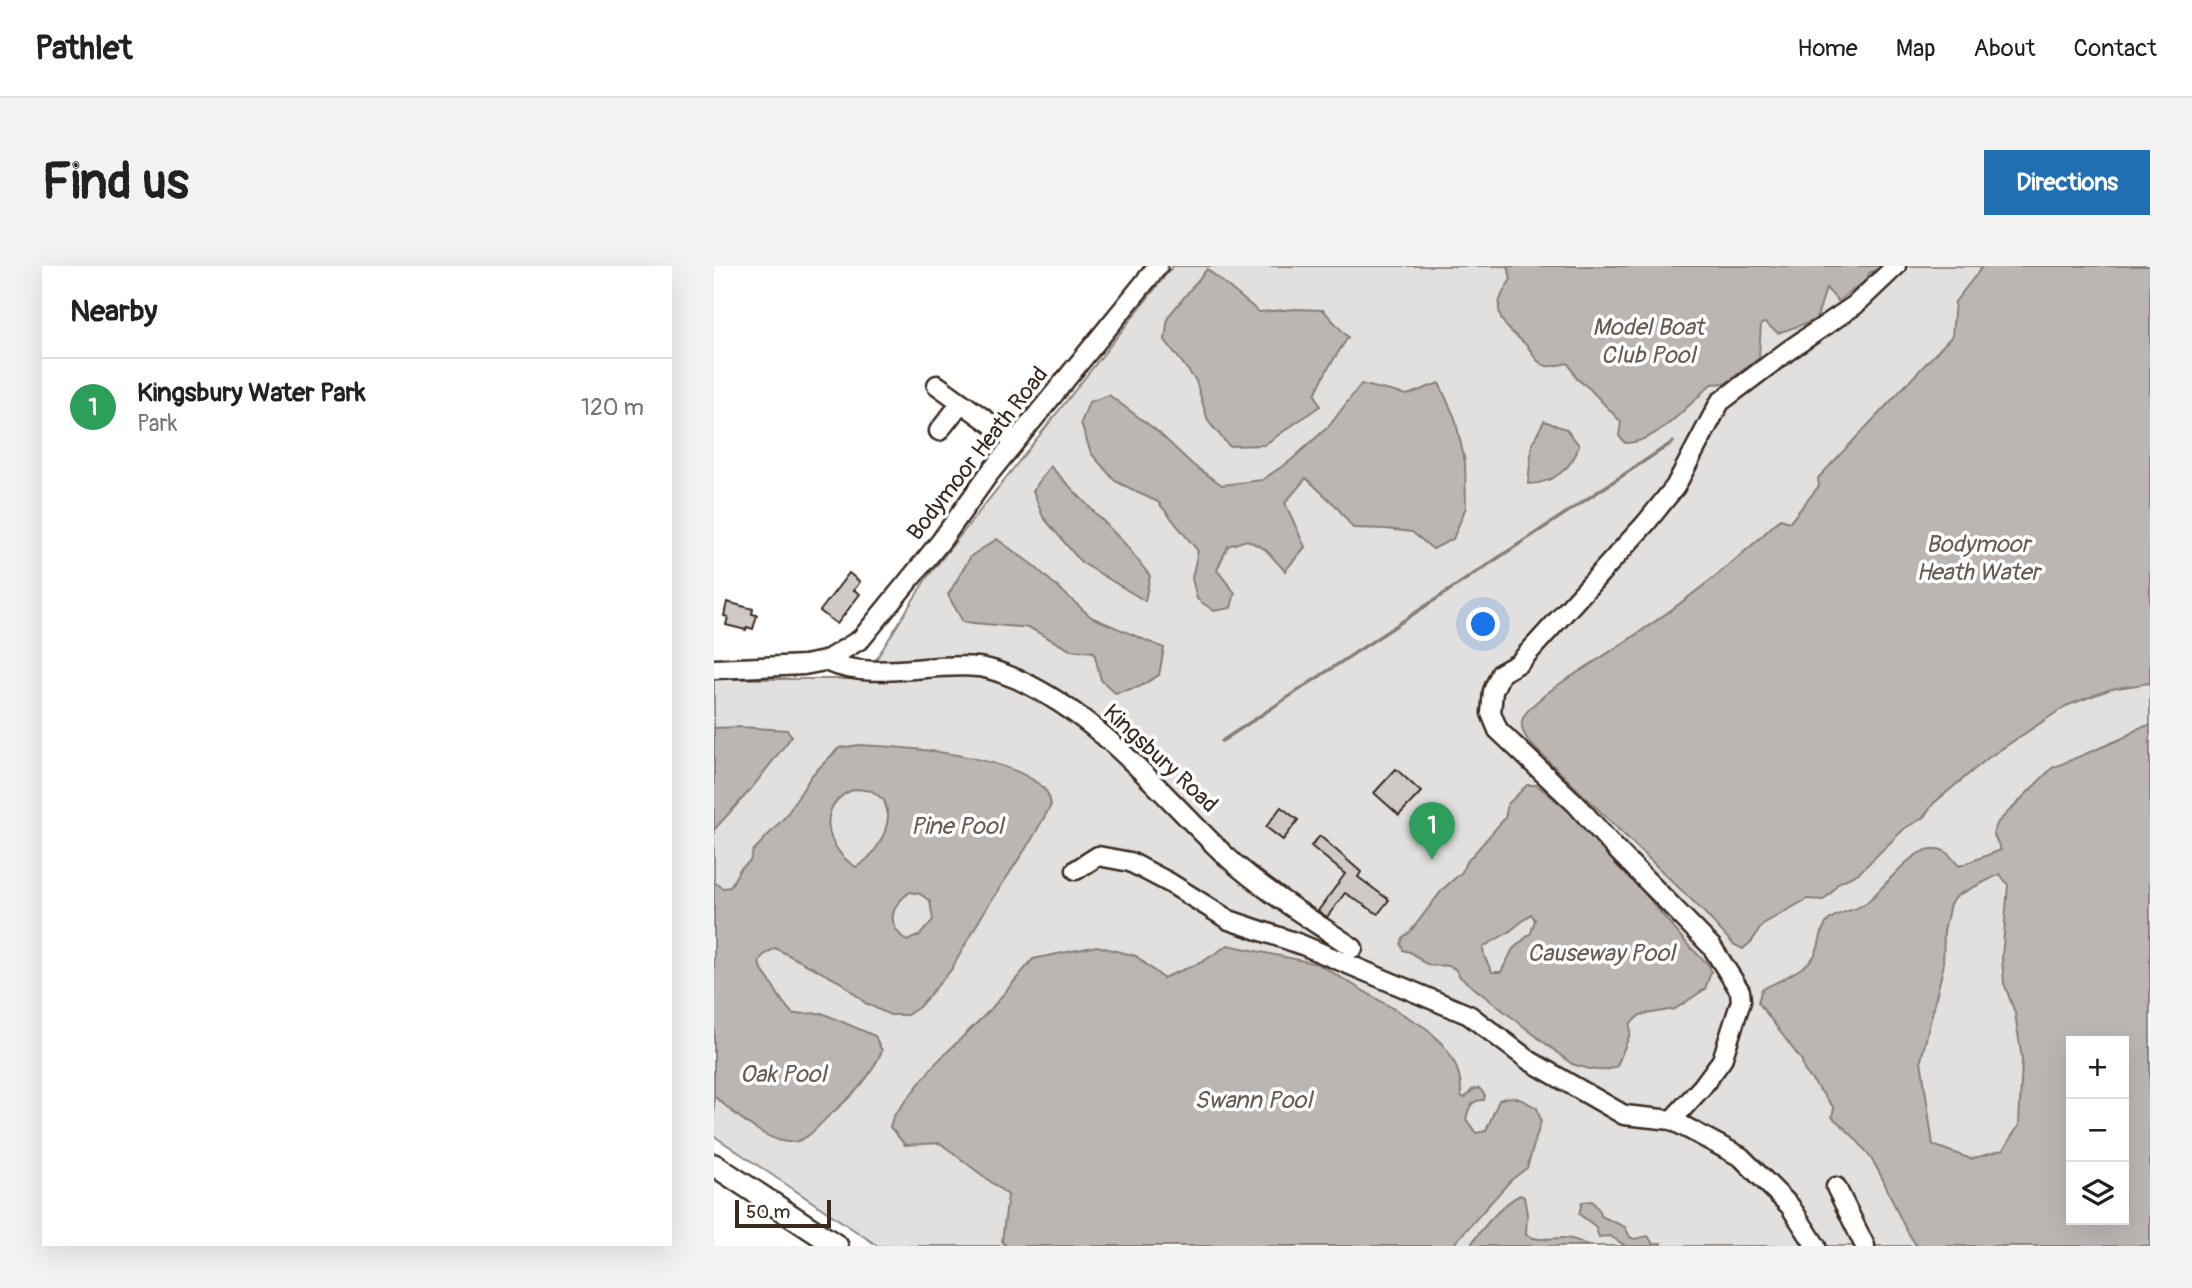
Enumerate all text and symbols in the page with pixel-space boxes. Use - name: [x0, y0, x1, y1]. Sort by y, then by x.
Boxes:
- text: Pathlet: [35, 28, 132, 69]
- text: Home: [1797, 34, 1858, 63]
- text: Map: [1896, 34, 1936, 63]
- text: About: [1974, 34, 2036, 63]
- text: Contact: [2074, 34, 2157, 63]
- button: Directions: [1984, 150, 2150, 215]
- text: Find us: [42, 152, 189, 213]
- text: Nearby: [70, 293, 157, 330]
- water label: Model Boat Club Pool: [1592, 313, 1706, 370]
- street label: Bodymoor Heath Road: [901, 361, 1054, 546]
- text: Kingsbury Water Park: [137, 377, 366, 409]
- text: 1: [89, 393, 98, 422]
- text: 120 m: [581, 393, 644, 422]
- text: Park: [137, 409, 177, 438]
- water label: Bodymoor Heath Water: [1916, 530, 2043, 587]
- your location: [1466, 607, 1500, 641]
- street label: Kingsbury Road: [1097, 698, 1224, 819]
- pin: 1: [1409, 802, 1455, 860]
- water label: Pine Pool: [911, 812, 1006, 841]
- water label: Causeway Pool: [1527, 939, 1677, 968]
- map controls: [2066, 1036, 2129, 1225]
- button: +: [2066, 1036, 2129, 1099]
- water label: Oak Pool: [740, 1060, 828, 1089]
- water label: Swann Pool: [1194, 1086, 1314, 1115]
- button: −: [2066, 1099, 2129, 1162]
- button: layers: [2066, 1162, 2129, 1225]
- scale bar: [735, 1197, 831, 1229]
- text: 50 m: [746, 1200, 790, 1224]

